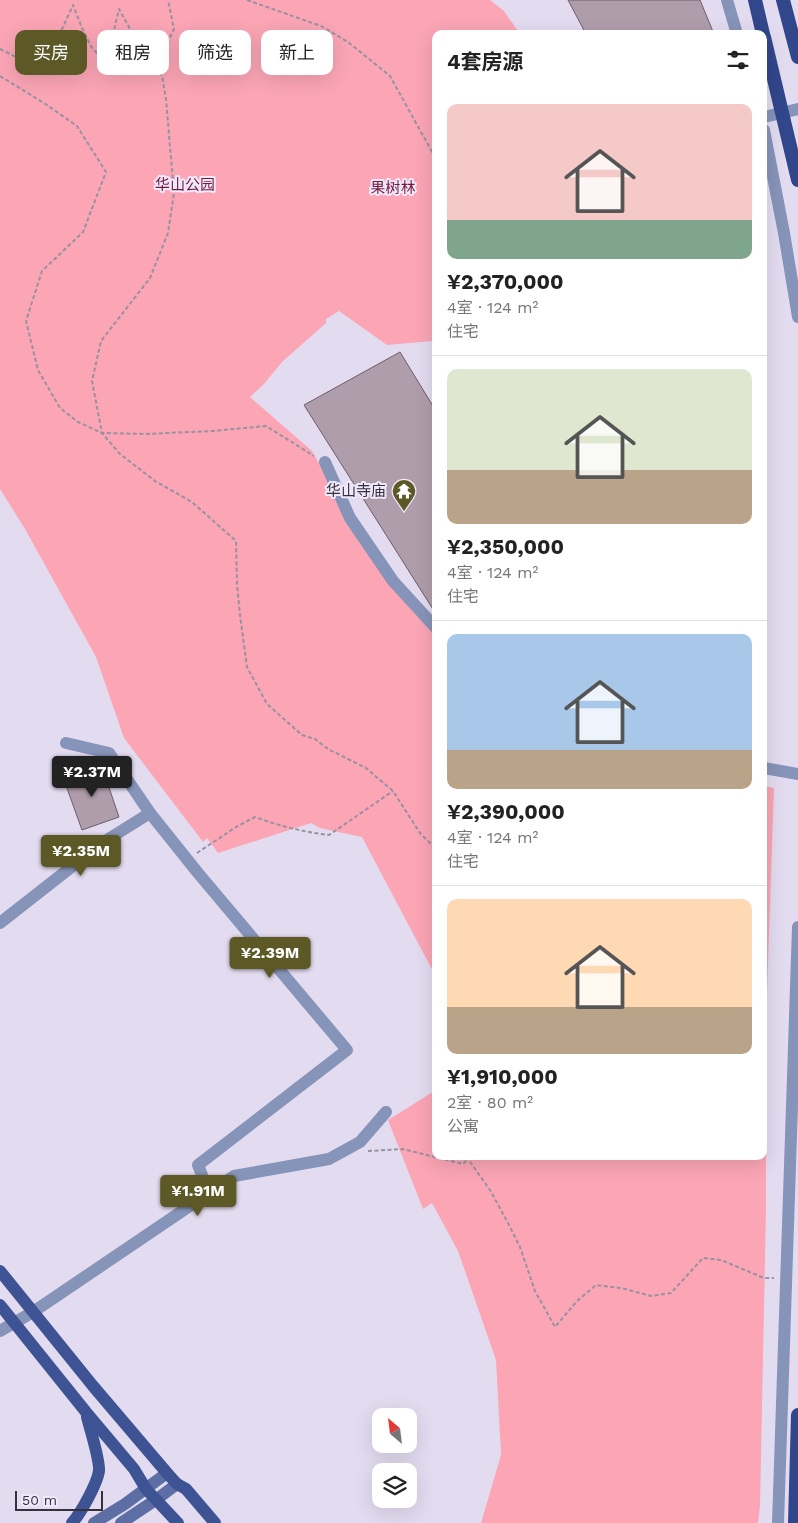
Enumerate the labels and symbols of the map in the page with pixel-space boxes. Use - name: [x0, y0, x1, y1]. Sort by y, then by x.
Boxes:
- park label: 华山公园: [155, 176, 215, 194]
- park label: 果树林: [370, 179, 416, 197]
- temple icon: 华山寺庙: [391, 478, 417, 512]
- place label: 华山寺庙: [326, 482, 386, 500]
- pin: ¥2.37M: [51, 756, 133, 798]
- pin: ¥2.35M: [40, 834, 122, 877]
- pin: ¥2.39M: [229, 936, 311, 979]
- pin: ¥1.91M: [157, 1174, 239, 1217]
- north arrow: [372, 1408, 418, 1452]
- scale bar: [15, 1488, 102, 1511]

